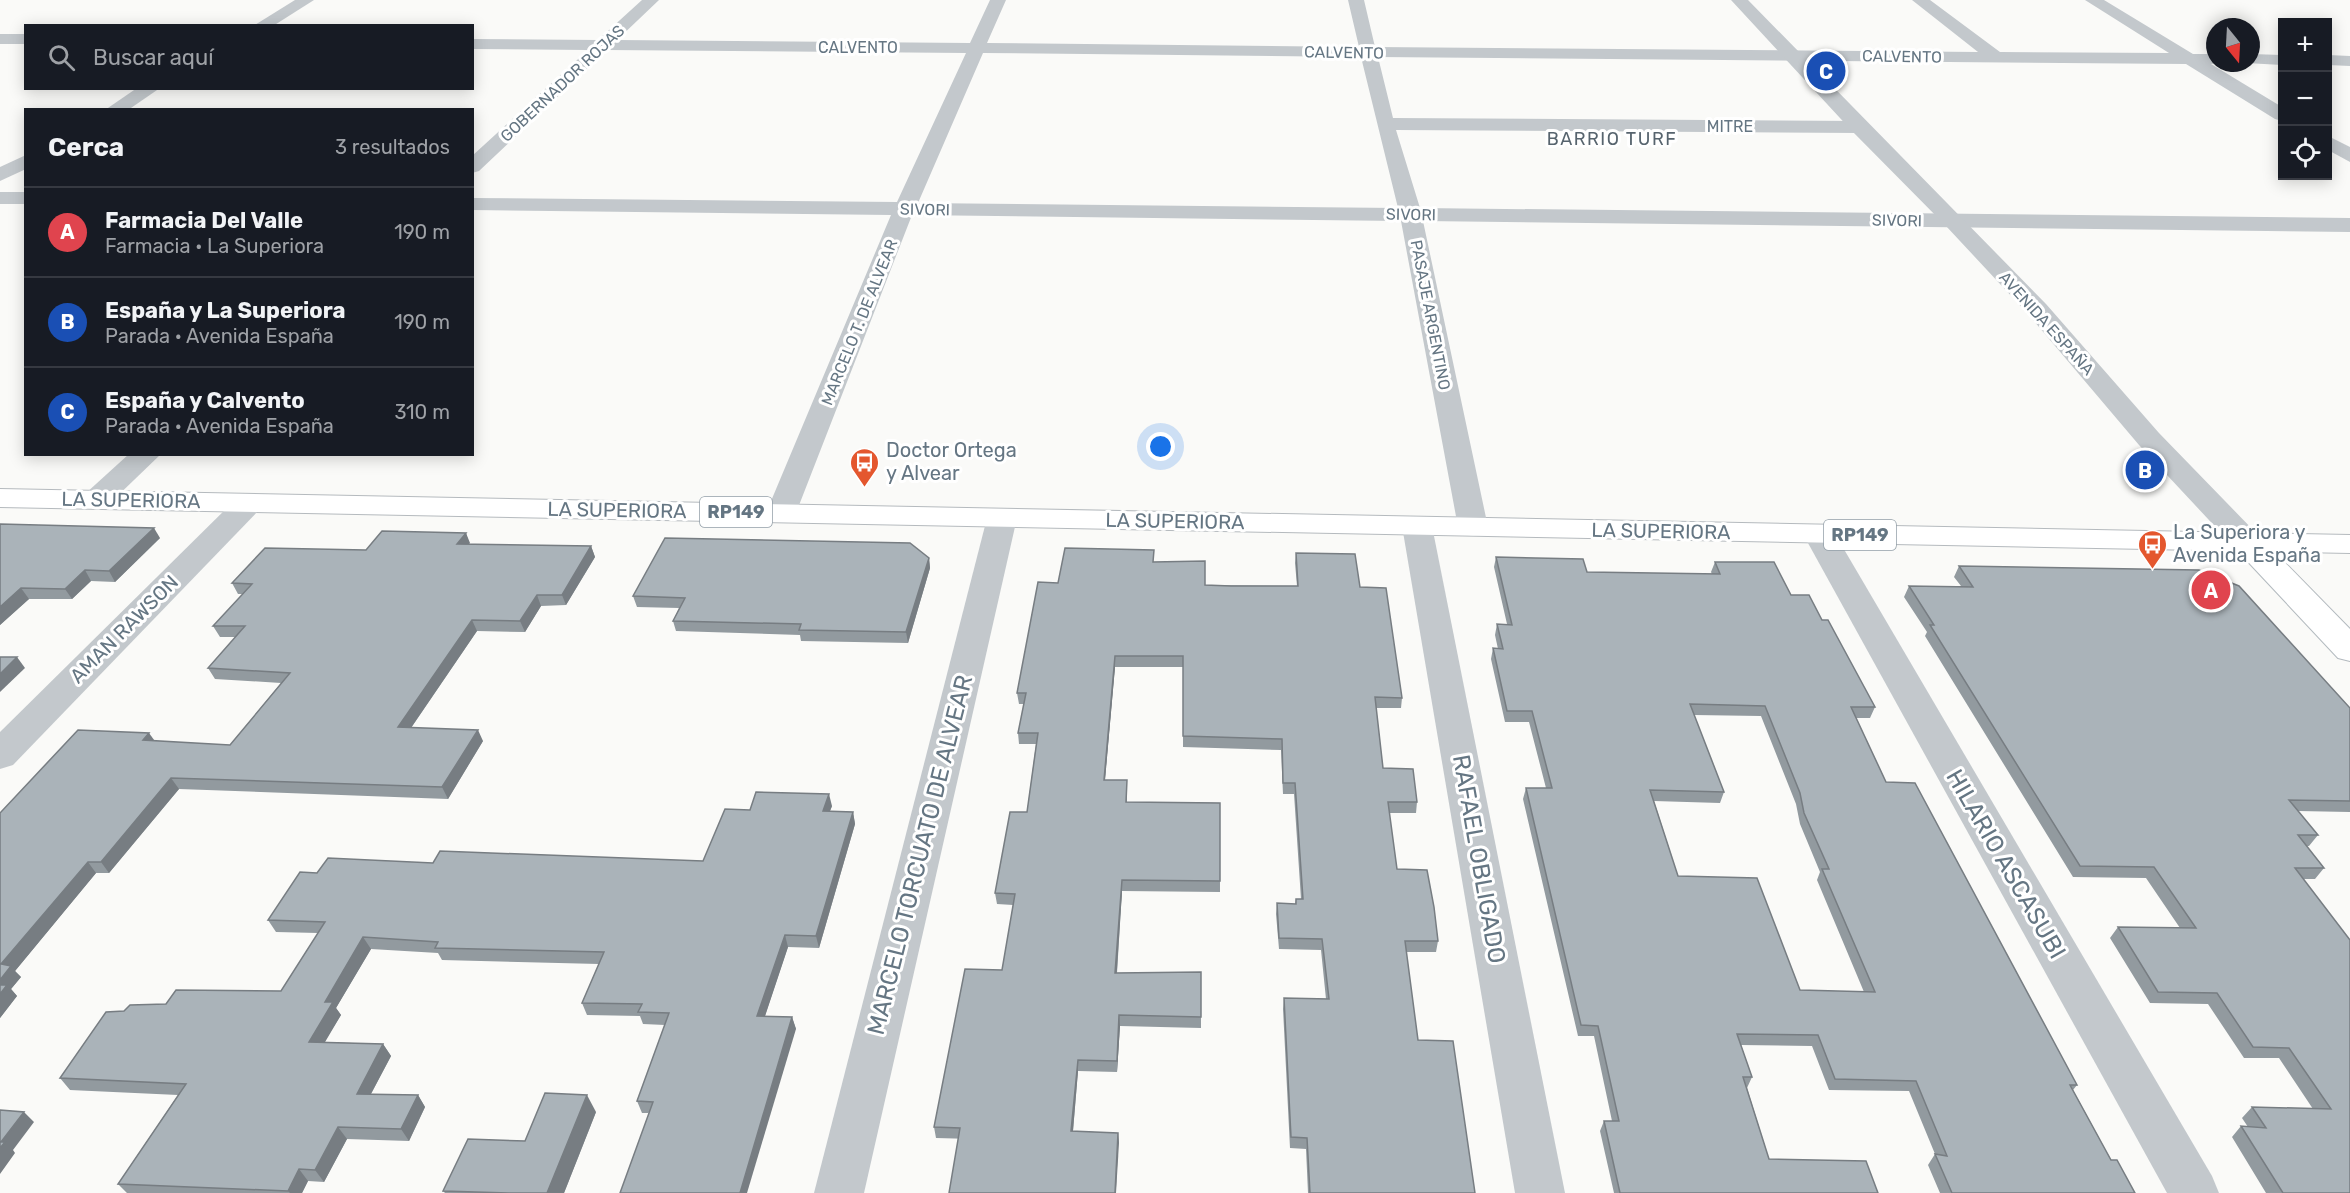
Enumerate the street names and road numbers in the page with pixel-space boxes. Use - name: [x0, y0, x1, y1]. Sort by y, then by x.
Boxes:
- street label: GOBERNADOR ROJAS: [496, 21, 628, 146]
- street label: CALVENTO: [818, 38, 898, 57]
- street label: CALVENTO: [1304, 42, 1384, 63]
- street label: CALVENTO: [1862, 46, 1942, 67]
- street label: MITRE: [1707, 117, 1753, 136]
- street label: SIVORI: [900, 200, 950, 219]
- street label: SIVORI: [1386, 205, 1436, 224]
- street label: SIVORI: [1872, 211, 1922, 230]
- street label: MARCELO T. DE ALVEAR: [817, 236, 902, 408]
- street label: PASAJE ARGENTINO: [1407, 238, 1454, 392]
- street label: AVENIDA ESPAÑA: [1995, 268, 2098, 379]
- street label: LA SUPERIORA: [61, 487, 201, 513]
- street label: LA SUPERIORA: [547, 497, 687, 523]
- road number: RP149: [700, 497, 772, 527]
- street label: LA SUPERIORA: [1105, 508, 1245, 534]
- street label: LA SUPERIORA: [1591, 518, 1731, 544]
- road number: RP149: [1824, 520, 1896, 550]
- street label: AMAN RAWSON: [65, 570, 183, 688]
- street label: MARCELO TORCUATO DE ALVEAR: [862, 672, 978, 1038]
- street label: RAFAEL OBLIGADO: [1447, 752, 1511, 966]
- street label: HILARIO ASCASUBI: [1940, 764, 2072, 964]

